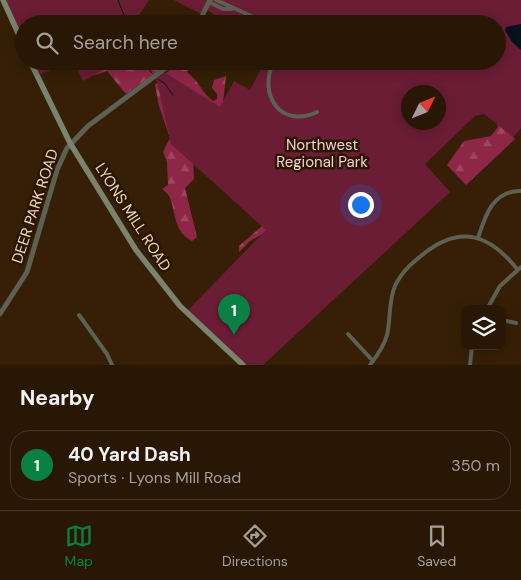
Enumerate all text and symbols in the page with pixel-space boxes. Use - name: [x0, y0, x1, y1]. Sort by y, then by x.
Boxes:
- search box: [15, 15, 506, 70]
- icon: search: [33, 29, 61, 57]
- text: Search here: [73, 30, 178, 55]
- north arrow: [401, 85, 446, 130]
- park label: Northwest Regional Park: [276, 135, 368, 172]
- street label: DEER PARK ROAD: [7, 146, 63, 266]
- street label: LYONS MILL ROAD: [91, 159, 175, 275]
- your location: [348, 192, 374, 218]
- pin: 1: [218, 294, 250, 335]
- map controls: [461, 305, 506, 350]
- button: layers: [461, 305, 506, 350]
- text: Nearby: [20, 384, 94, 412]
- text: 40 Yard Dash: [68, 442, 191, 467]
- text: 1: [34, 455, 40, 476]
- text: 350 m: [451, 455, 500, 476]
- text: Sports · Lyons Mill Road: [68, 467, 241, 488]
- tab: Map: [65, 522, 93, 570]
- tab: Directions: [222, 522, 288, 570]
- tab: Saved: [417, 522, 456, 570]

